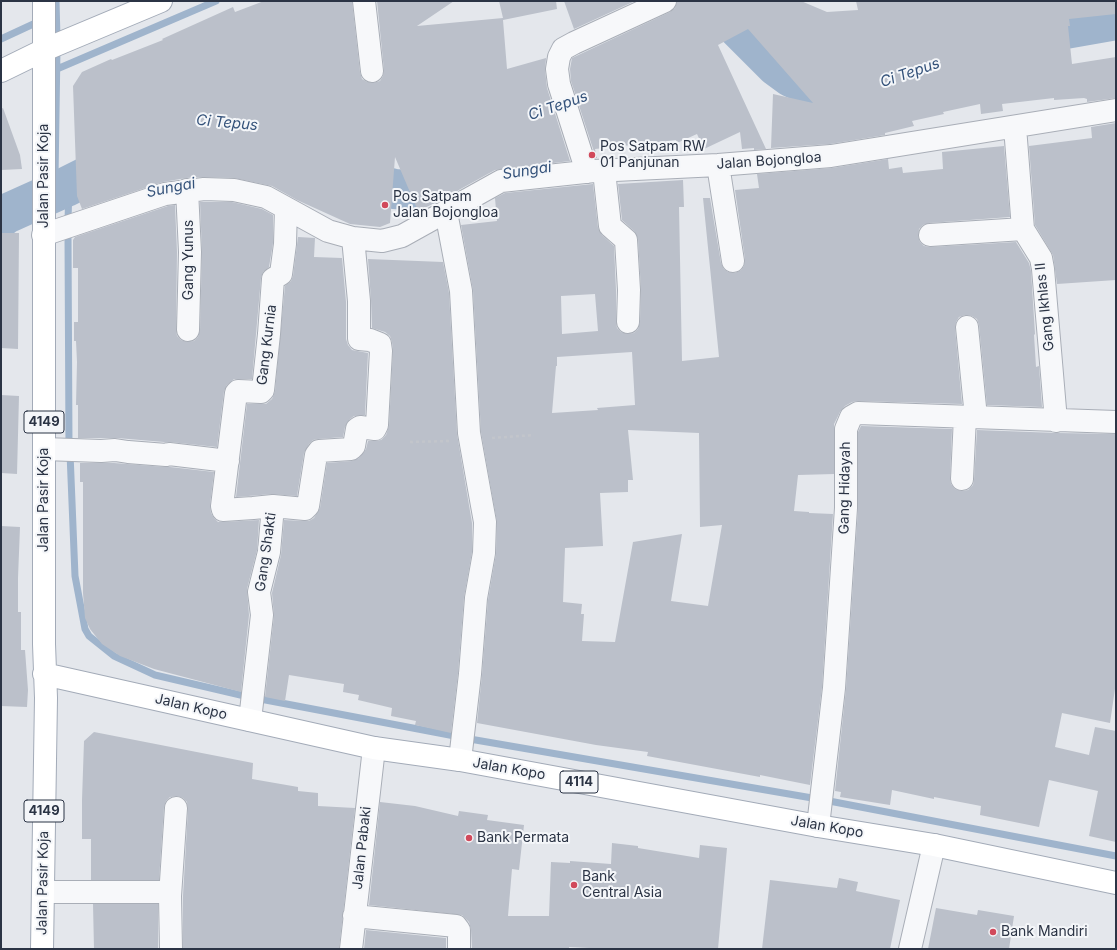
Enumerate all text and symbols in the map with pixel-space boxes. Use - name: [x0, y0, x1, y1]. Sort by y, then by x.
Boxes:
- water label: Ci Tepus: [878, 54, 942, 92]
- water label: Ci Tepus: [526, 87, 590, 125]
- water label: Ci Tepus: [195, 111, 259, 135]
- street label: Jalan Pasir Koja: [36, 124, 52, 228]
- place label: Pos Satpam RW 01 Panjunan: [600, 139, 706, 172]
- street label: Jalan Bojongloa: [716, 149, 822, 173]
- marker: Pos Satpam RW 01 Panjunan: [587, 150, 597, 160]
- water label: Sungai: [501, 158, 553, 184]
- water label: Sungai: [145, 174, 197, 202]
- place label: Pos Satpam Jalan Bojongloa: [393, 189, 498, 222]
- marker: Pos Satpam Jalan Bojongloa: [380, 200, 390, 210]
- street label: Gang Yunus: [181, 220, 197, 300]
- street label: Gang Ikhlas II: [1032, 262, 1058, 352]
- street label: Gang Kurnia: [254, 304, 280, 386]
- road number: 4149: [24, 411, 64, 433]
- street label: Gang Hidayah: [836, 441, 854, 535]
- street label: Jalan Pasir Koja: [36, 448, 52, 552]
- street label: Gang Shakti: [252, 511, 280, 593]
- street label: Jalan Kopo: [153, 691, 229, 723]
- street label: Jalan Kopo: [471, 754, 547, 784]
- road number: 4114: [560, 771, 598, 793]
- road number: 4149: [24, 800, 64, 822]
- street label: Jalan Pabaki: [349, 805, 375, 891]
- street label: Jalan Kopo: [789, 812, 865, 842]
- place label: Bank Permata: [477, 830, 569, 846]
- street label: Jalan Pasir Koja: [34, 831, 52, 935]
- marker: Bank Permata: [464, 833, 474, 843]
- place label: Bank Central Asia: [582, 869, 662, 902]
- marker: Bank Central Asia: [569, 880, 579, 890]
- place label: Bank Mandiri: [1001, 924, 1088, 940]
- marker: Bank Mandiri: [988, 927, 998, 937]

